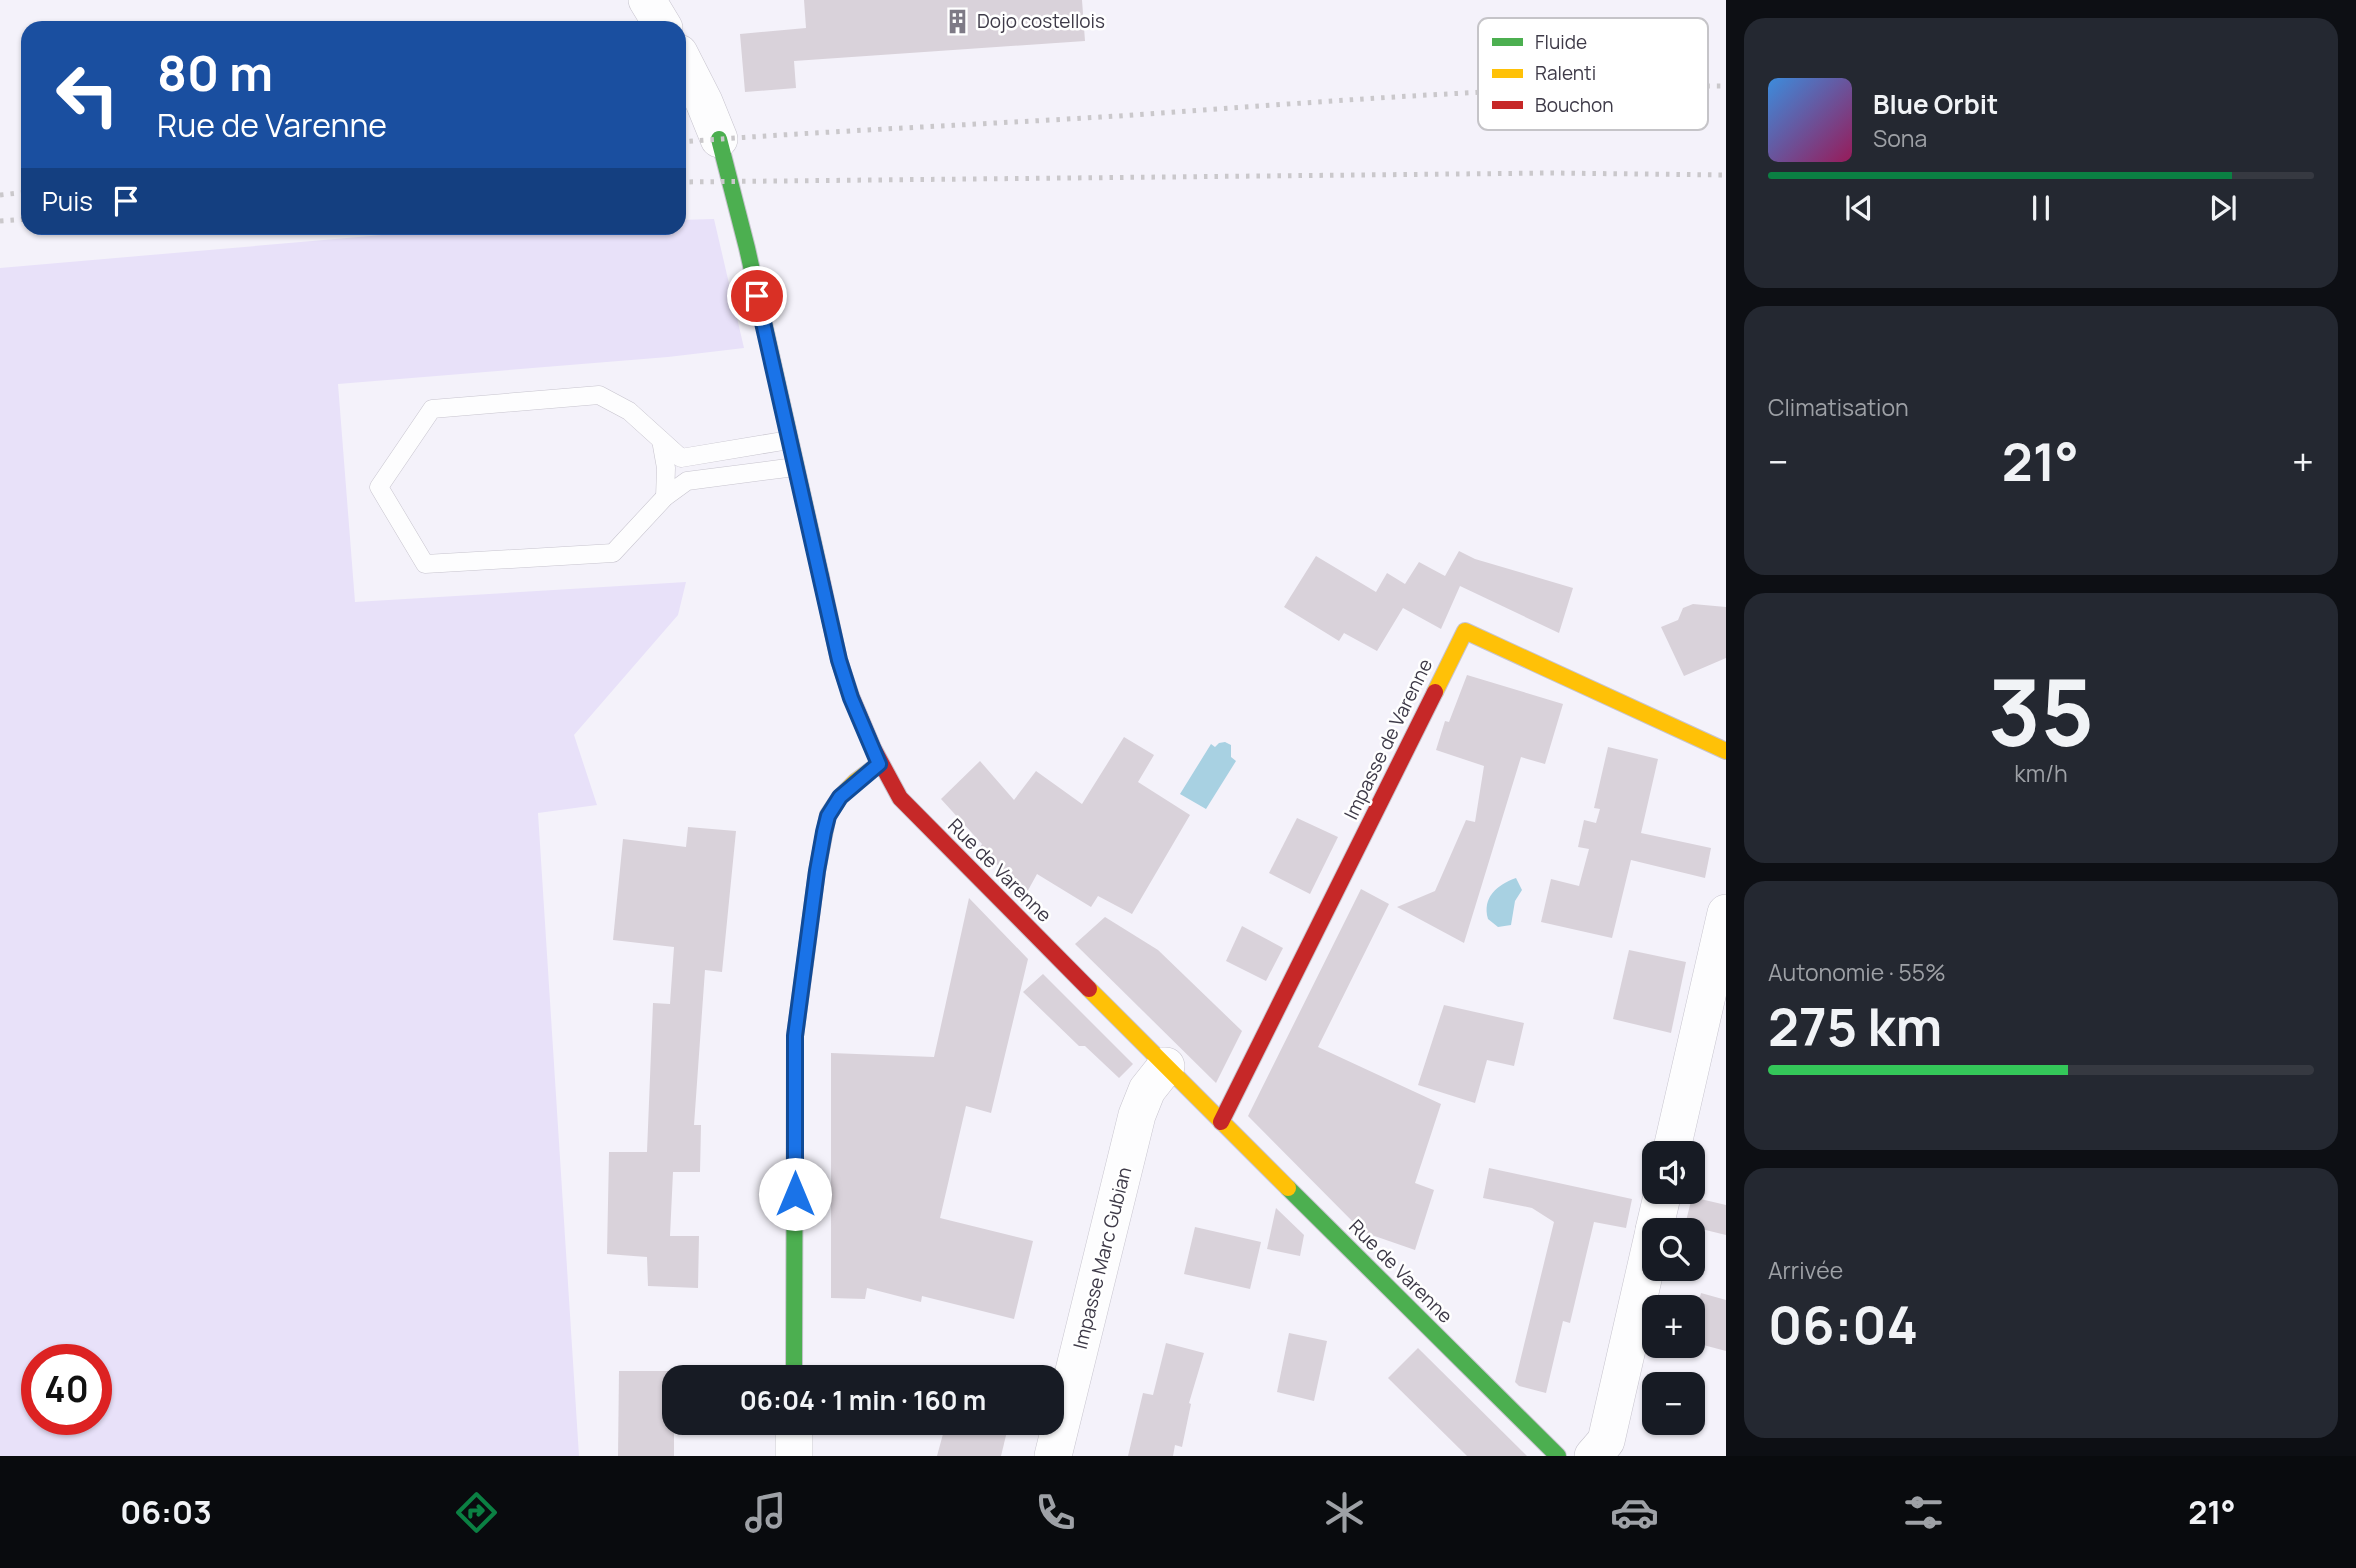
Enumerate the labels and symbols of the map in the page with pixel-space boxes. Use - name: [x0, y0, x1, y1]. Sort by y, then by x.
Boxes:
- building icon: Dojo costellois: [943, 7, 971, 35]
- place label: Dojo costellois: [977, 8, 1105, 34]
- legend: [1478, 18, 1708, 130]
- text: Fluide: [1535, 29, 1587, 55]
- text: Ralenti: [1535, 60, 1596, 86]
- text: Bouchon: [1535, 92, 1614, 118]
- pin: [727, 266, 787, 326]
- street label: Impasse de Varenne: [1338, 654, 1438, 824]
- street label: Rue de Varenne: [943, 813, 1057, 927]
- position arrow: [758, 1157, 832, 1231]
- street label: Impasse Marc Gubian: [1067, 1164, 1137, 1352]
- street label: Rue de Varenne: [1344, 1214, 1458, 1328]
- speed limit sign: 40: [21, 1344, 112, 1435]

